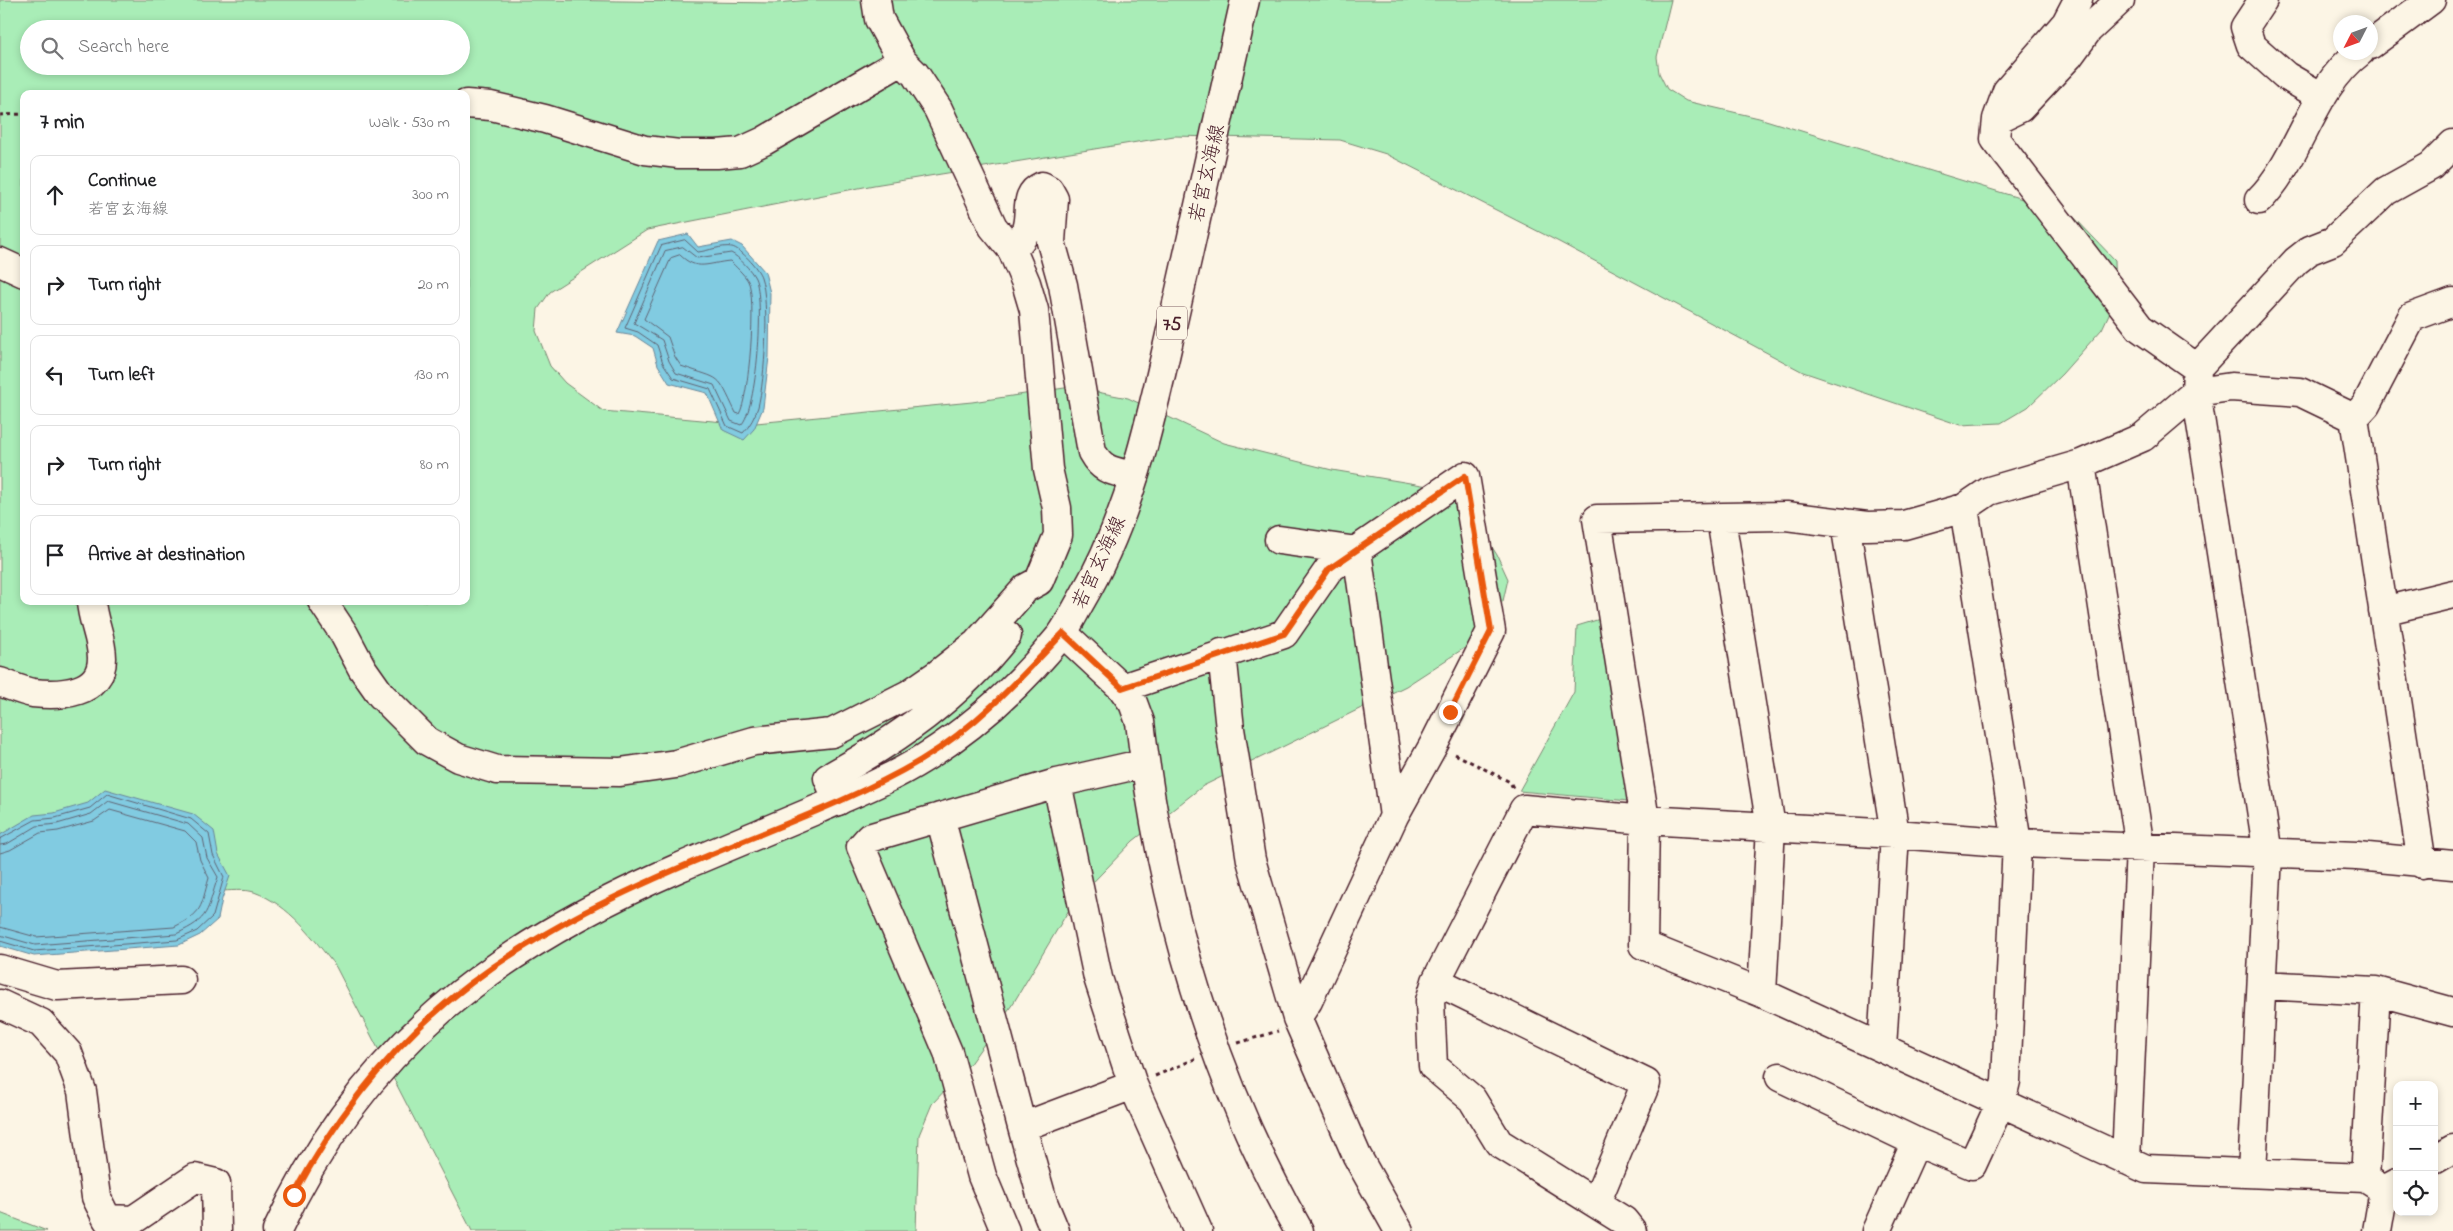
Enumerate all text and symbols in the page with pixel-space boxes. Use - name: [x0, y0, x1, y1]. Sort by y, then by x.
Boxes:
- north arrow: [2333, 15, 2378, 60]
- search box: [20, 20, 470, 75]
- icon: search: [38, 34, 66, 62]
- text: Search here: [78, 34, 169, 61]
- text: 7 min: [40, 108, 84, 138]
- text: Walk · 530 m: [369, 111, 450, 135]
- street label: 若宮玄海線: [1183, 122, 1234, 226]
- text: Continue: [88, 168, 156, 195]
- icon: ahead: [41, 181, 69, 209]
- text: 300 m: [412, 183, 449, 207]
- text: 若宮玄海線: [88, 198, 168, 222]
- icon: right: [41, 271, 69, 299]
- text: Turn right: [88, 272, 161, 299]
- text: 20 m: [418, 273, 449, 297]
- road number: 75: [1157, 306, 1187, 339]
- icon: left: [41, 361, 69, 389]
- text: Turn left: [88, 362, 155, 389]
- text: 130 m: [414, 363, 449, 387]
- icon: right: [41, 451, 69, 479]
- text: Turn right: [88, 452, 161, 479]
- text: 80 m: [420, 453, 449, 477]
- street label: 若宮玄海線: [1066, 512, 1135, 614]
- icon: arrive: [41, 541, 69, 569]
- text: Arrive at destination: [88, 542, 245, 569]
- route end: [1439, 701, 1462, 724]
- map controls: [2393, 1081, 2438, 1216]
- button: +: [2393, 1081, 2438, 1126]
- button: −: [2393, 1126, 2438, 1171]
- button: locate: [2393, 1171, 2438, 1216]
- route start: [283, 1184, 306, 1207]

